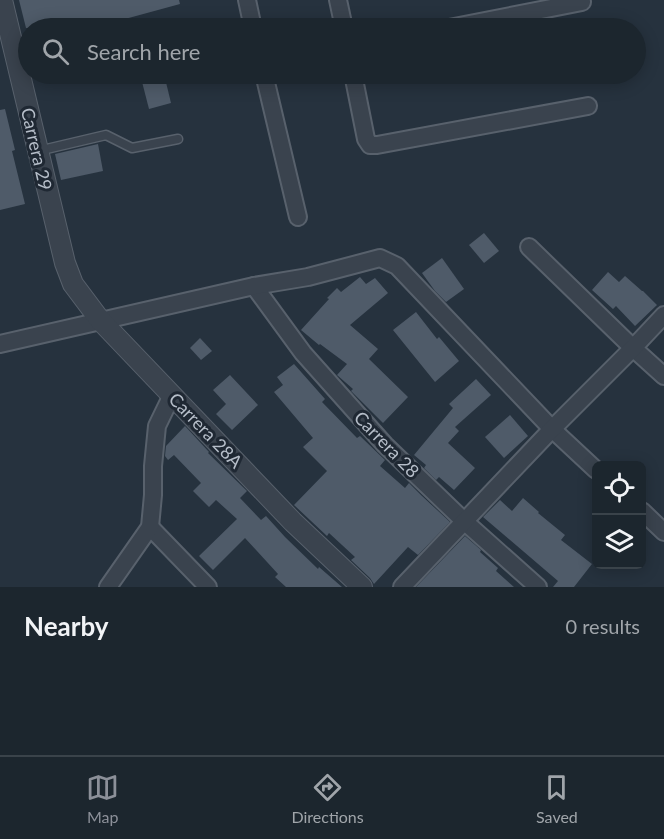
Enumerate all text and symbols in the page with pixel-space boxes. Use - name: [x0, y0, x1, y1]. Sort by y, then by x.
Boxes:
- search box: [18, 18, 646, 84]
- icon: search: [39, 35, 72, 68]
- text: Search here: [87, 38, 200, 65]
- street label: Carrera 29: [17, 106, 57, 192]
- street label: Carrera 28A: [165, 388, 248, 473]
- street label: Carrera 28: [350, 406, 424, 482]
- map controls: [592, 461, 646, 569]
- button: locate: [592, 461, 646, 515]
- button: layers: [592, 515, 646, 569]
- text: Nearby: [24, 610, 109, 642]
- text: 0 results: [565, 614, 640, 638]
- tab: Map: [86, 771, 119, 826]
- tab: Directions: [291, 771, 364, 826]
- tab: Saved: [536, 771, 578, 826]

